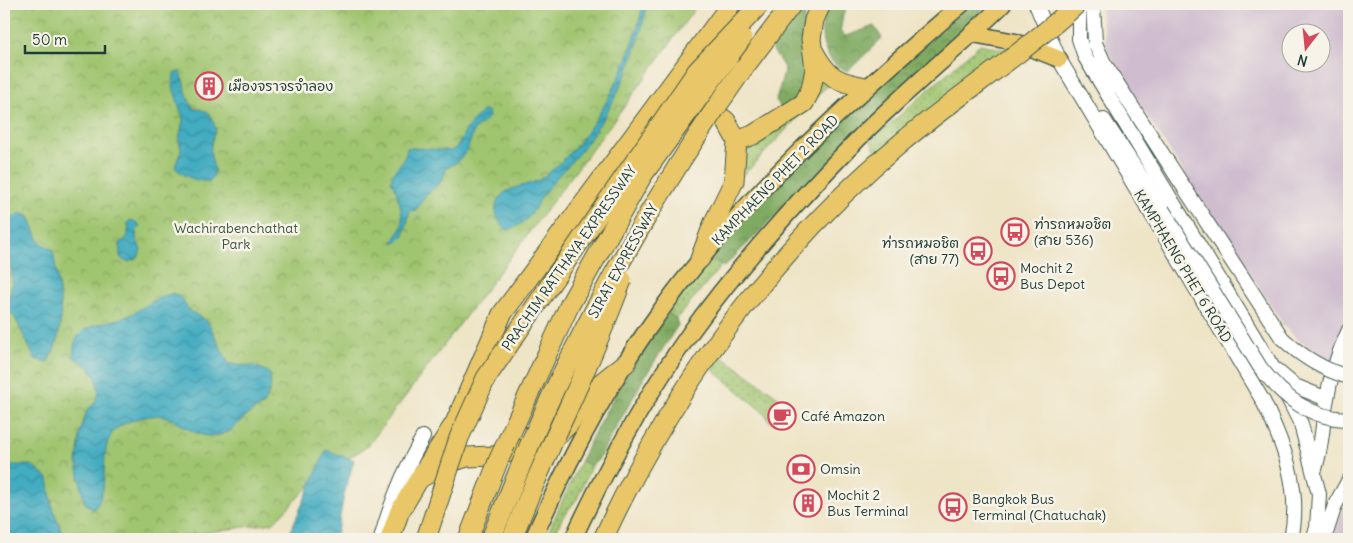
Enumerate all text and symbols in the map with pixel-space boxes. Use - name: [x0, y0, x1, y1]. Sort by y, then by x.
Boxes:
- scale bar: [25, 22, 105, 54]
- north arrow: [1280, 22, 1330, 72]
- text: 50 m: [32, 30, 67, 49]
- text: N: [1295, 51, 1310, 70]
- building icon: เมืองจราจรจำลอง: [194, 71, 224, 101]
- place label: เมืองจราจรจำลอง: [228, 77, 333, 95]
- street label: KAMPHAENG PHET 2 ROAD: [708, 111, 842, 249]
- street label: PRACHIM RATTHAYA EXPRESSWAY: [498, 161, 640, 354]
- street label: KAMPHAENG PHET 6 ROAD: [1130, 186, 1236, 346]
- street label: SIRAT EXPRESSWAY: [584, 200, 662, 321]
- place label: ท่ารถหมอชิต (สาย 536): [1034, 215, 1111, 249]
- bus stop icon: ท่ารถหมอชิต (สาย 536): [1000, 217, 1030, 247]
- park label: Wachirabenchathat Park: [174, 219, 298, 253]
- place label: ท่ารถหมอชิต (สาย 77): [882, 234, 959, 268]
- bus stop icon: ท่ารถหมอชิต (สาย 77): [963, 236, 993, 266]
- place label: Mochit 2 Bus Depot: [1020, 259, 1085, 293]
- bus stop icon: Mochit 2 Bus Depot: [986, 261, 1016, 291]
- cafe icon: Café Amazon: [767, 401, 797, 431]
- place label: Café Amazon: [801, 407, 885, 425]
- bank icon: Omsin: [786, 454, 816, 484]
- place label: Omsin: [820, 460, 861, 478]
- place label: Mochit 2 Bus Terminal: [827, 486, 908, 520]
- building icon: Mochit 2 Bus Terminal: [793, 488, 823, 518]
- place label: Bangkok Bus Terminal (Chatuchak): [972, 490, 1106, 524]
- bus stop icon: Bangkok Bus Terminal (Chatuchak): [938, 492, 968, 522]

